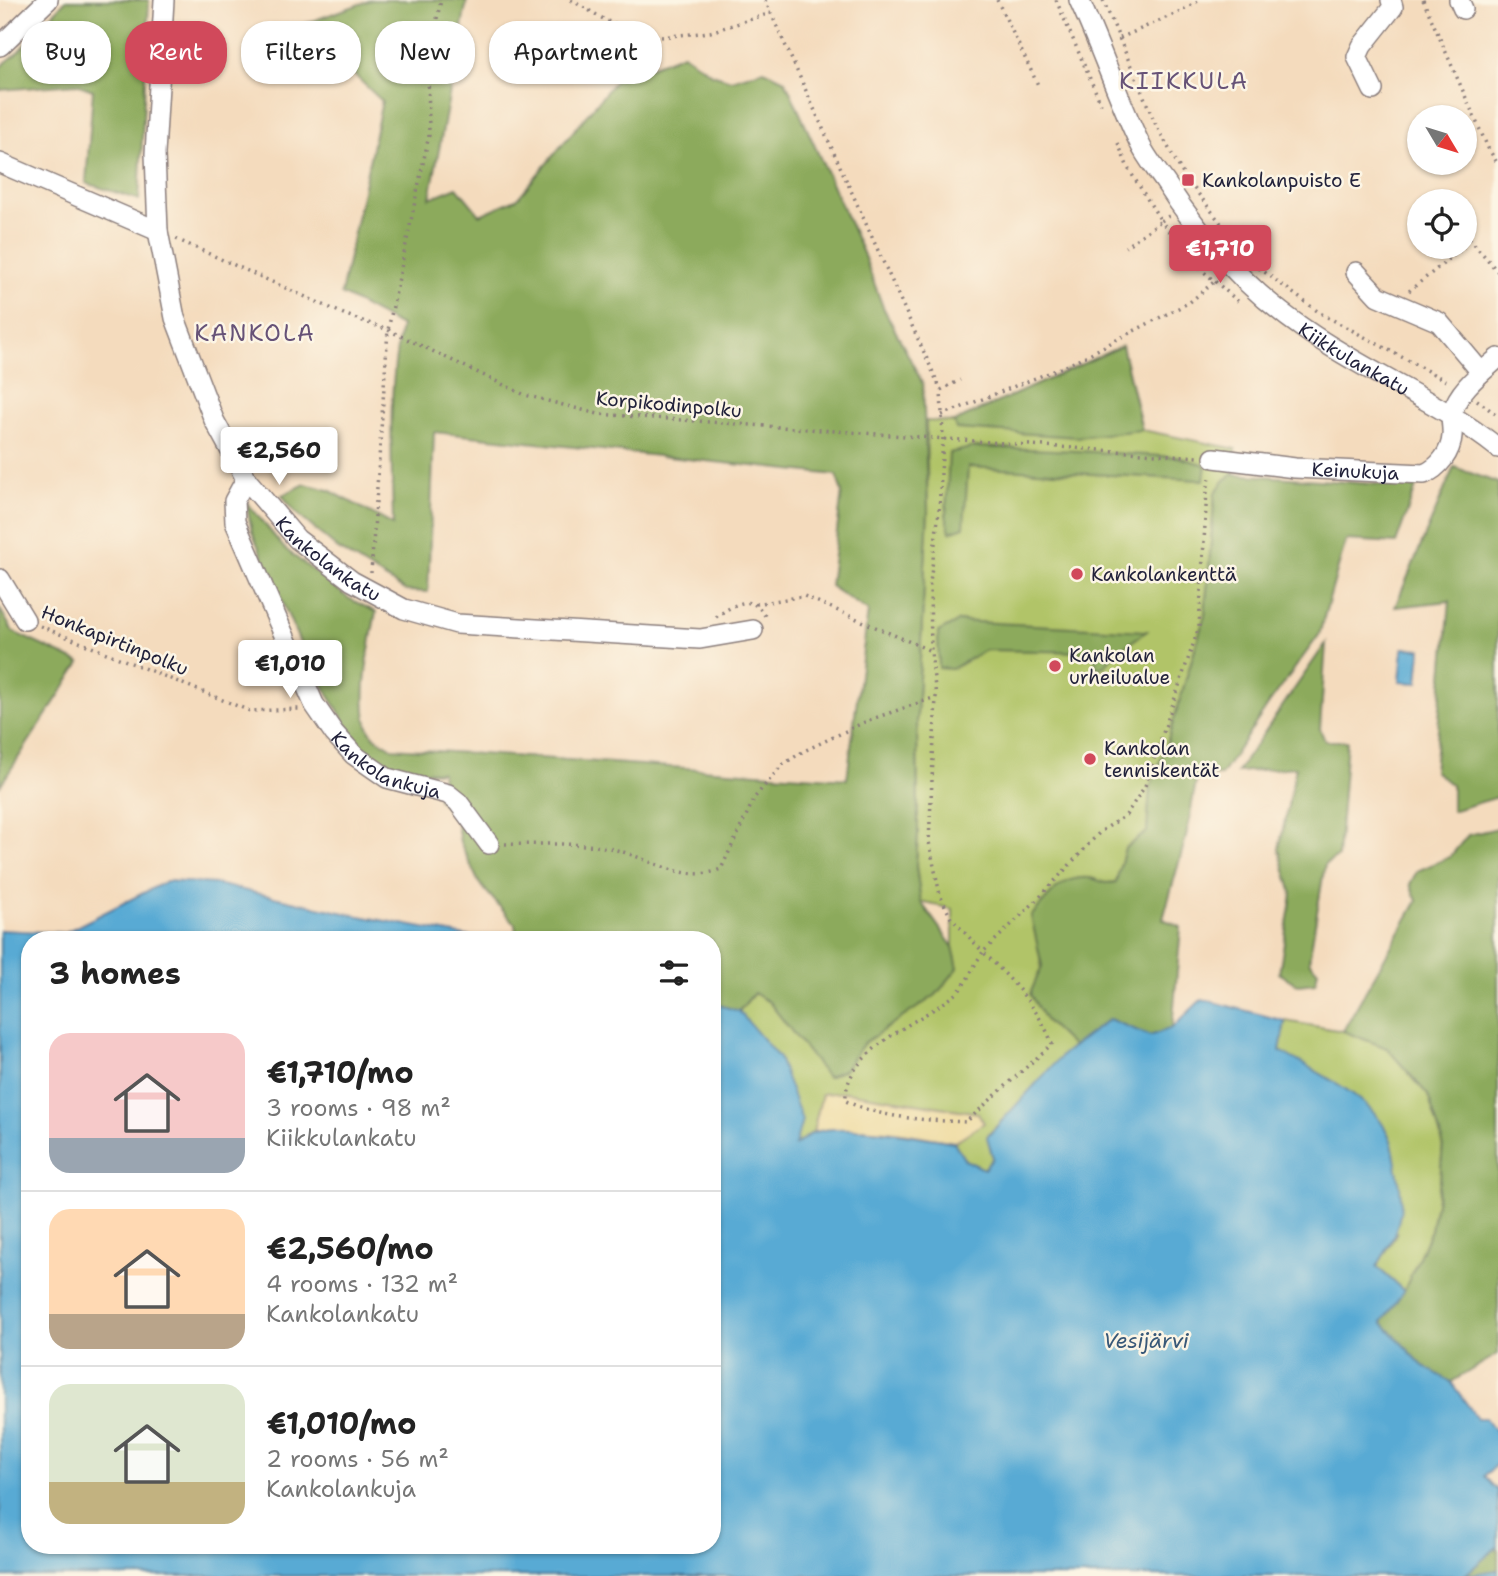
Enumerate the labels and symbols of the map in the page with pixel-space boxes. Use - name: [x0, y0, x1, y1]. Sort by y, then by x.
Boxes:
- district label: KIIKKULA: [1119, 66, 1249, 96]
- north arrow: [1407, 105, 1477, 175]
- place label: Kankolanpuisto E: [1202, 168, 1361, 193]
- marker: Kankolanpuisto E: [1180, 172, 1196, 188]
- pin: €1,710: [1163, 226, 1277, 285]
- street label: Kiikkulankatu: [1294, 317, 1414, 402]
- district label: KANKOLA: [194, 318, 316, 348]
- street label: Korpikodinpolku: [595, 386, 743, 423]
- pin: €2,560: [222, 428, 336, 487]
- street label: Keinukuja: [1311, 457, 1400, 486]
- street label: Kankolankatu: [270, 511, 385, 607]
- place label: Kankolankenttä: [1091, 562, 1237, 587]
- marker: Kankolankenttä: [1069, 566, 1085, 582]
- street label: Honkapirtinpolku: [37, 600, 192, 681]
- pin: €1,010: [233, 640, 347, 700]
- place label: Kankolan urheilualue: [1069, 643, 1170, 690]
- marker: Kankolan urheilualue: [1047, 658, 1063, 674]
- street label: Kankolankuja: [325, 726, 444, 805]
- place label: Kankolan tenniskentät: [1104, 736, 1220, 783]
- marker: Kankolan tenniskentät: [1082, 751, 1098, 767]
- water label: Vesijärvi: [1103, 1327, 1190, 1355]

